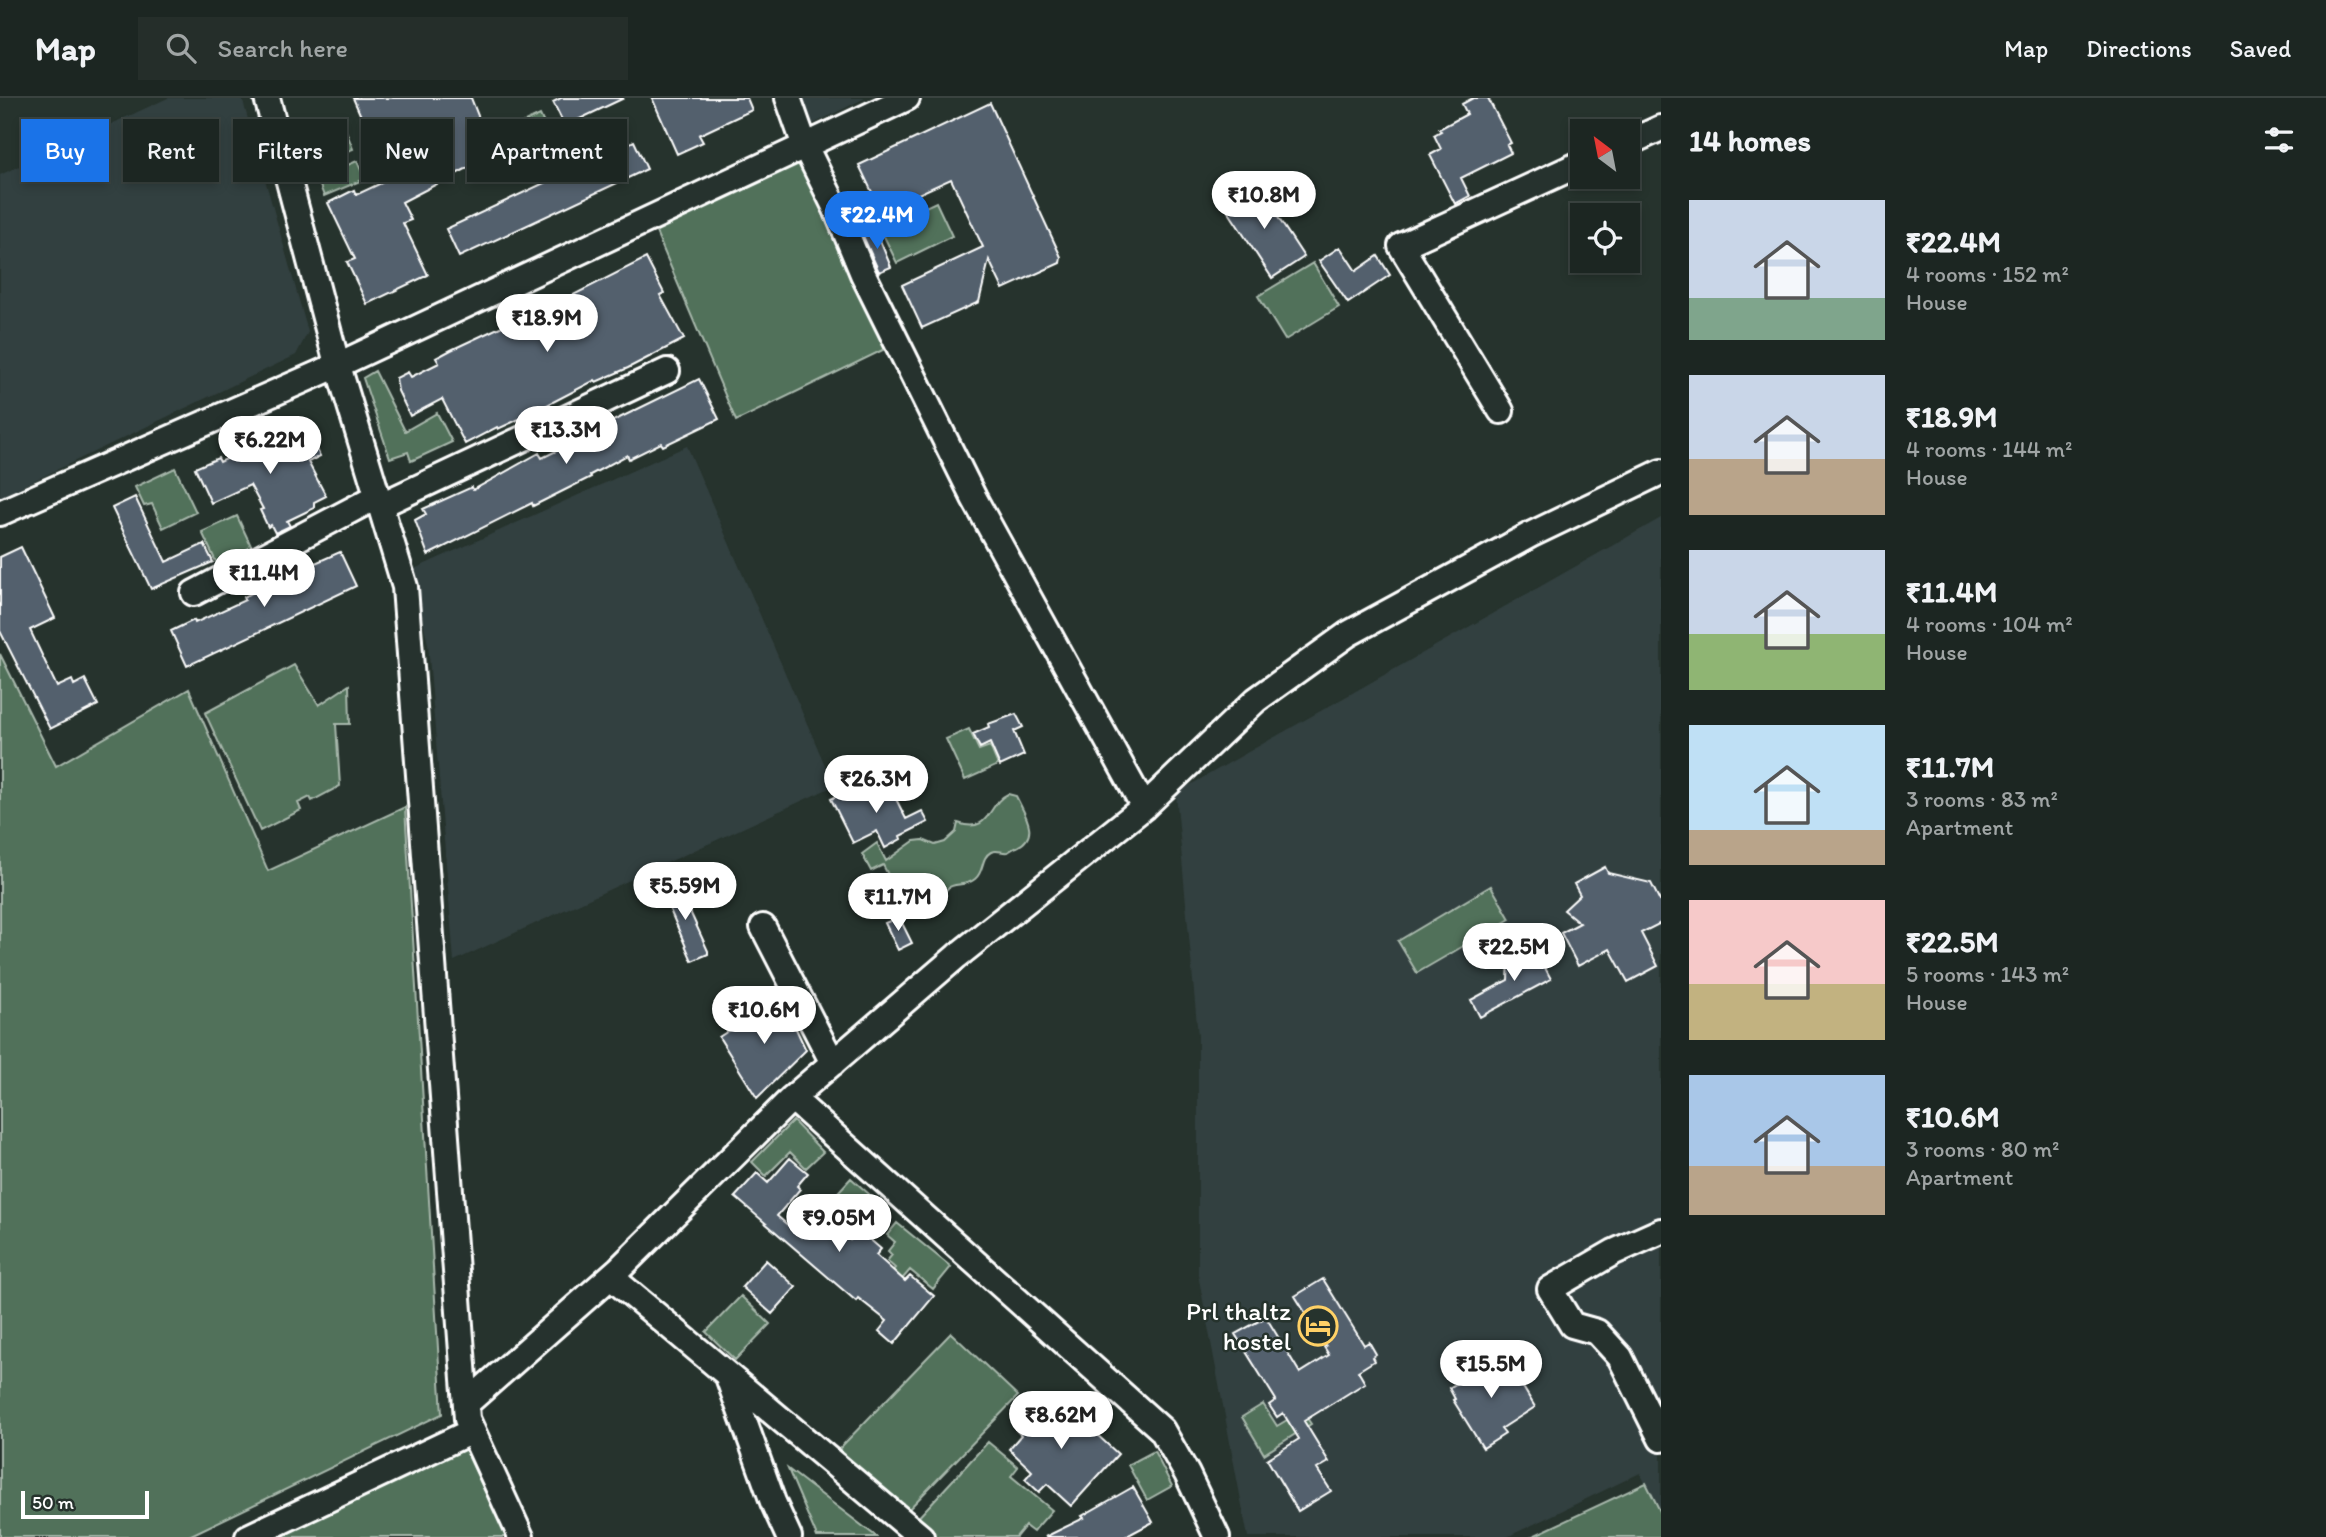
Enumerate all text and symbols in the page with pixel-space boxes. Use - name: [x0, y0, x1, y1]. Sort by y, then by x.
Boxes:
- search box: [138, 17, 628, 80]
- text: Map: [35, 29, 96, 68]
- icon: search: [162, 29, 200, 67]
- text: Search here: [218, 32, 348, 64]
- text: Map: [2004, 34, 2048, 63]
- text: Directions: [2086, 34, 2192, 63]
- text: Saved: [2230, 34, 2291, 63]
- chip: Buy: [21, 119, 109, 182]
- chip: Rent: [123, 119, 219, 182]
- chip: Filters: [233, 119, 347, 182]
- chip: New: [361, 119, 453, 182]
- chip: Apartment: [467, 119, 627, 182]
- north arrow: [1570, 119, 1640, 189]
- map controls: [1570, 119, 1640, 273]
- icon: filters: [2260, 121, 2298, 159]
- text: 14 homes: [1689, 122, 1811, 159]
- pin: ₹10.8M: [1207, 172, 1321, 231]
- text: ₹10.8M: [1228, 180, 1300, 208]
- pin: ₹22.4M: [820, 192, 934, 251]
- text: ₹22.4M: [841, 200, 913, 228]
- button: locate: [1570, 203, 1640, 273]
- text: ₹22.4M: [1906, 223, 2001, 260]
- icon: home: [1745, 228, 1829, 312]
- text: 4 rooms · 152 m²: [1906, 260, 2069, 288]
- text: House: [1906, 288, 1968, 316]
- pin: ₹18.9M: [490, 294, 604, 354]
- text: ₹18.9M: [512, 303, 582, 331]
- text: ₹18.9M: [1906, 398, 1998, 435]
- icon: home: [1745, 403, 1829, 487]
- pin: ₹13.3M: [509, 406, 623, 466]
- text: ₹13.3M: [531, 415, 601, 443]
- pin: ₹6.22M: [213, 416, 327, 476]
- text: ₹6.22M: [234, 425, 306, 453]
- text: 4 rooms · 144 m²: [1906, 435, 2072, 463]
- text: House: [1906, 463, 1968, 491]
- pin: ₹11.4M: [207, 550, 321, 609]
- text: ₹11.4M: [229, 558, 299, 586]
- text: ₹11.4M: [1906, 573, 1997, 610]
- icon: home: [1745, 578, 1829, 662]
- text: 4 rooms · 104 m²: [1906, 610, 2073, 638]
- text: House: [1906, 638, 1968, 666]
- text: ₹11.7M: [1906, 748, 1994, 785]
- icon: home: [1745, 753, 1829, 837]
- pin: ₹26.3M: [819, 756, 933, 815]
- text: ₹26.3M: [840, 764, 912, 792]
- text: 3 rooms · 83 m²: [1906, 785, 2058, 813]
- text: Apartment: [1906, 813, 2013, 841]
- pin: ₹5.59M: [628, 862, 742, 922]
- text: ₹5.59M: [649, 871, 721, 899]
- pin: ₹11.7M: [841, 874, 955, 933]
- text: ₹11.7M: [864, 882, 932, 910]
- text: ₹22.5M: [1906, 923, 1999, 960]
- pin: ₹22.5M: [1457, 924, 1571, 983]
- icon: home: [1745, 928, 1829, 1012]
- text: ₹22.5M: [1478, 932, 1550, 960]
- text: 5 rooms · 143 m²: [1906, 960, 2069, 988]
- pin: ₹10.6M: [707, 986, 821, 1046]
- text: House: [1906, 988, 1968, 1016]
- text: ₹10.6M: [728, 995, 800, 1023]
- text: ₹10.6M: [1906, 1098, 2000, 1135]
- icon: home: [1745, 1103, 1829, 1187]
- text: 3 rooms · 80 m²: [1906, 1135, 2060, 1163]
- text: Apartment: [1906, 1163, 2013, 1191]
- pin: ₹9.05M: [782, 1194, 896, 1254]
- text: ₹9.05M: [802, 1203, 876, 1231]
- place label: Prl thaltz hostel: [1186, 1295, 1291, 1357]
- hotel icon: Prl thaltz hostel: [1297, 1305, 1339, 1347]
- pin: ₹15.5M: [1434, 1340, 1548, 1400]
- text: ₹15.5M: [1456, 1349, 1526, 1377]
- pin: ₹8.62M: [1004, 1392, 1118, 1451]
- text: ₹8.62M: [1025, 1400, 1097, 1428]
- scale bar: [21, 1488, 149, 1520]
- text: 50 m: [32, 1491, 74, 1514]

